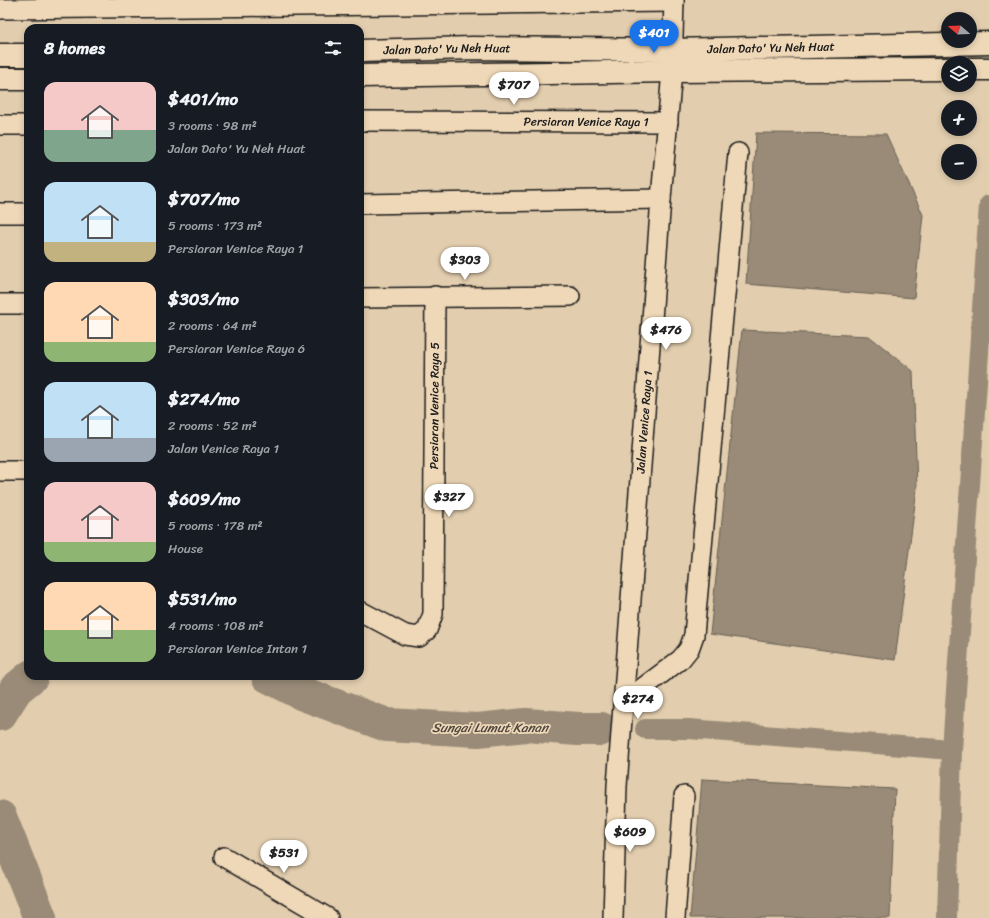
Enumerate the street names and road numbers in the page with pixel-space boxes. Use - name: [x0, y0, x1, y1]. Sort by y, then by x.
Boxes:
- street label: Jalan Dato' Yu Neh Huat: [706, 35, 835, 60]
- street label: Jalan Dato' Yu Neh Huat: [382, 37, 511, 61]
- street label: Persiaran Venice Raya 1: [523, 111, 649, 133]
- street label: Persiaran Venice Raya 5: [423, 342, 446, 470]
- street label: Jalan Venice Raya 1: [629, 370, 659, 475]

